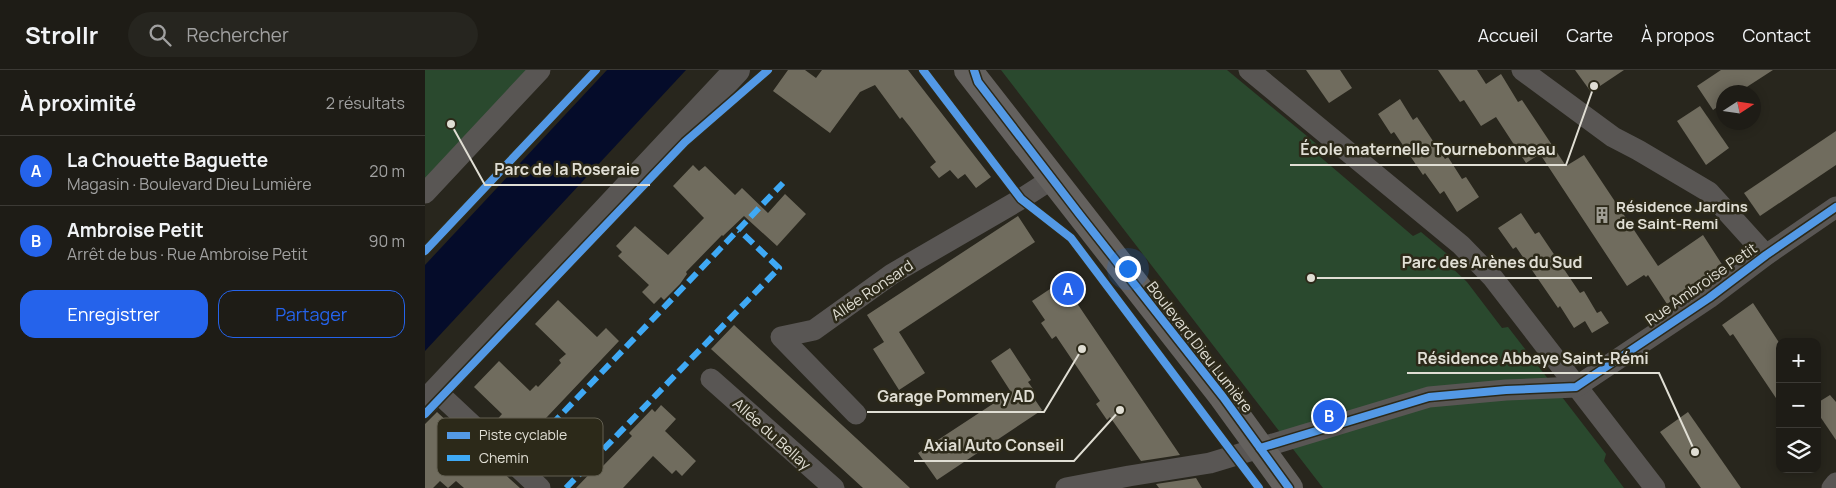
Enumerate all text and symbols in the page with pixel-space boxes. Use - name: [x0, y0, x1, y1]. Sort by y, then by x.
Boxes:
- search box: [128, 12, 478, 57]
- text: Strollr: [25, 18, 98, 51]
- icon: search: [146, 21, 174, 49]
- text: Rechercher: [186, 22, 289, 48]
- text: Accueil: [1478, 23, 1538, 47]
- text: Carte: [1566, 23, 1613, 47]
- text: À propos: [1641, 23, 1714, 47]
- text: Contact: [1742, 23, 1811, 47]
- north arrow: [1716, 85, 1761, 130]
- text: À proximité: [20, 89, 136, 117]
- text: 2 résultats: [326, 92, 405, 114]
- callout: École maternelle Tournebonneau: [1290, 134, 1566, 165]
- text: École maternelle Tournebonneau: [1300, 138, 1556, 160]
- text: La Chouette Baguette: [67, 147, 268, 173]
- callout: Parc de la Roseraie: [485, 154, 650, 185]
- text: Parc de la Roseraie: [494, 158, 640, 180]
- text: A: [31, 160, 41, 182]
- text: 20 m: [369, 160, 405, 182]
- text: Magasin · Boulevard Dieu Lumière: [67, 173, 312, 195]
- place label: Résidence Jardins de Saint-Remi: [1616, 196, 1748, 234]
- building icon: Résidence Jardins de Saint-Remi: [1592, 205, 1612, 225]
- text: Ambroise Petit: [67, 217, 204, 243]
- text: B: [31, 230, 41, 252]
- text: 90 m: [369, 230, 405, 252]
- street label: Rue Ambroise Petit: [1641, 238, 1761, 330]
- text: Arrêt de bus · Rue Ambroise Petit: [67, 243, 308, 265]
- callout: Parc des Arènes du Sud: [1392, 247, 1592, 278]
- text: Parc des Arènes du Sud: [1402, 251, 1582, 273]
- street label: Allée Ronsard: [827, 255, 917, 325]
- your location: [1115, 256, 1141, 282]
- pin: A: [1052, 270, 1084, 308]
- street label: Boulevard Dieu Lumière: [1142, 277, 1258, 417]
- button: Enregistrer: [20, 290, 208, 338]
- button: Partager: [218, 290, 405, 338]
- map controls: [1776, 338, 1821, 473]
- button: +: [1776, 338, 1821, 383]
- callout: Résidence Abbaye Saint-Rémi: [1407, 342, 1659, 373]
- text: Résidence Abbaye Saint-Rémi: [1417, 347, 1649, 369]
- callout: Garage Pommery AD: [867, 381, 1044, 412]
- button: −: [1776, 383, 1821, 428]
- text: Garage Pommery AD: [877, 385, 1035, 407]
- street label: Allée du Bellay: [728, 393, 816, 475]
- pin: B: [1313, 397, 1345, 435]
- legend: [437, 418, 603, 476]
- text: Piste cyclable: [479, 425, 567, 444]
- button: layers: [1776, 428, 1821, 473]
- callout: Axial Auto Conseil: [914, 430, 1074, 461]
- text: Axial Auto Conseil: [924, 434, 1064, 456]
- text: Chemin: [479, 448, 529, 467]

